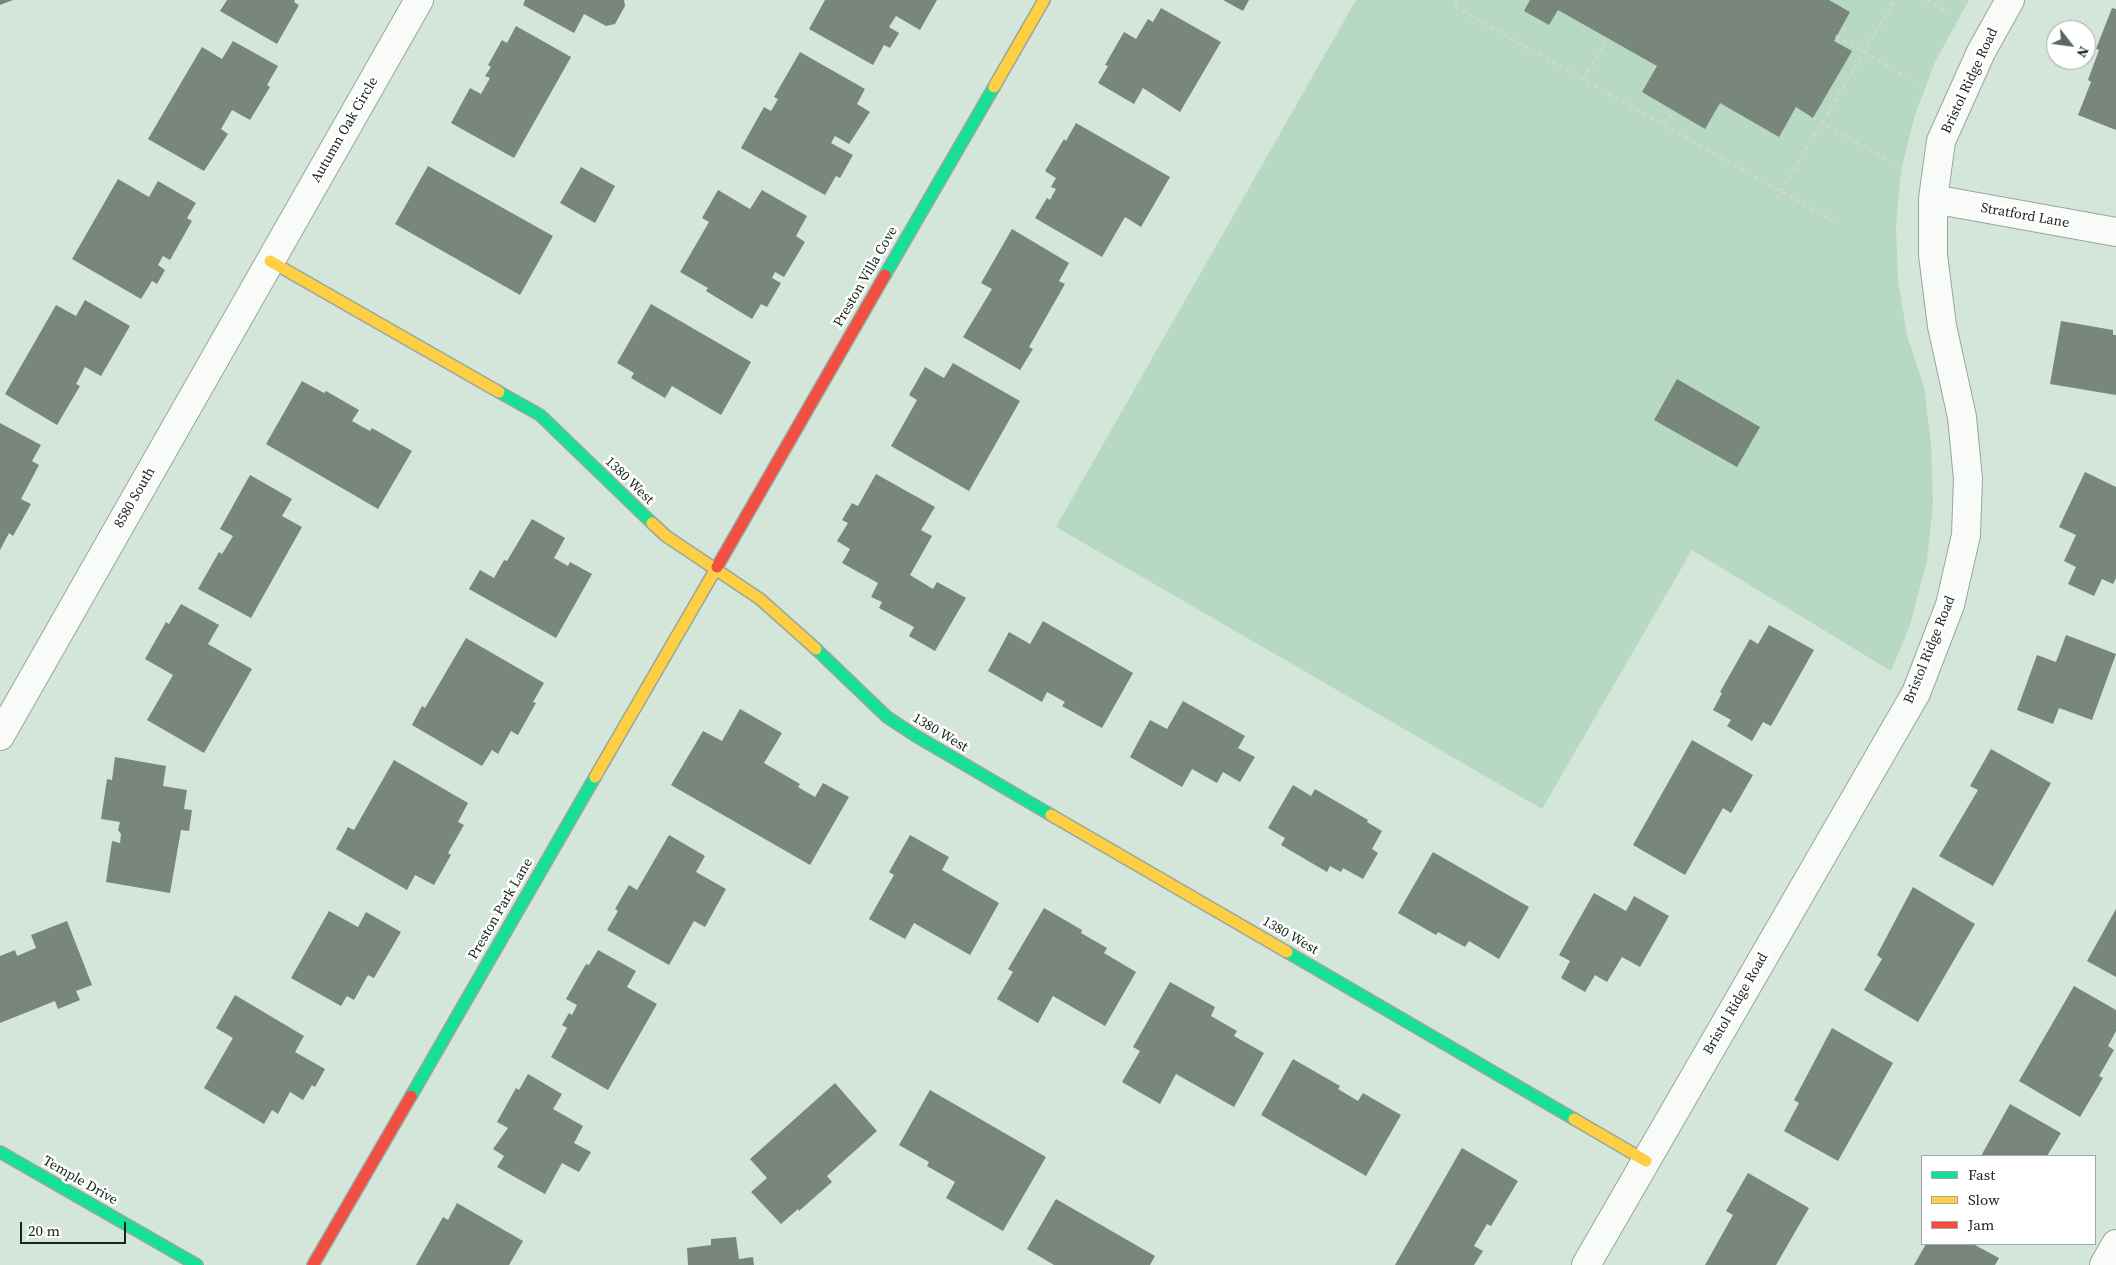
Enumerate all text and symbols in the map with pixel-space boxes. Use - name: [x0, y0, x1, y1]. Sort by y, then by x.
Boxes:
- north arrow: [2046, 20, 2096, 70]
- street label: Bristol Ridge Road: [1938, 25, 2002, 137]
- text: N: [2072, 43, 2094, 61]
- street label: Autumn Oak Circle: [308, 74, 382, 186]
- street label: Stratford Lane: [1979, 200, 2071, 232]
- street label: Preston Villa Cove: [830, 224, 902, 330]
- street label: 1380 West: [601, 454, 657, 508]
- street label: 8580 South: [111, 465, 159, 531]
- street label: Bristol Ridge Road: [1901, 594, 1959, 706]
- street label: 1380 West: [909, 710, 971, 756]
- street label: Preston Park Lane: [465, 855, 537, 963]
- street label: 1380 West: [1259, 913, 1321, 959]
- street label: Bristol Ridge Road: [1700, 950, 1772, 1058]
- street label: Temple Drive: [40, 1153, 120, 1209]
- legend: [1921, 1155, 2096, 1245]
- text: Fast: [1968, 1164, 1995, 1185]
- text: Slow: [1968, 1189, 2000, 1210]
- scale bar: [22, 1212, 129, 1244]
- text: Jam: [1968, 1214, 1994, 1235]
- text: 20 m: [28, 1220, 60, 1241]

